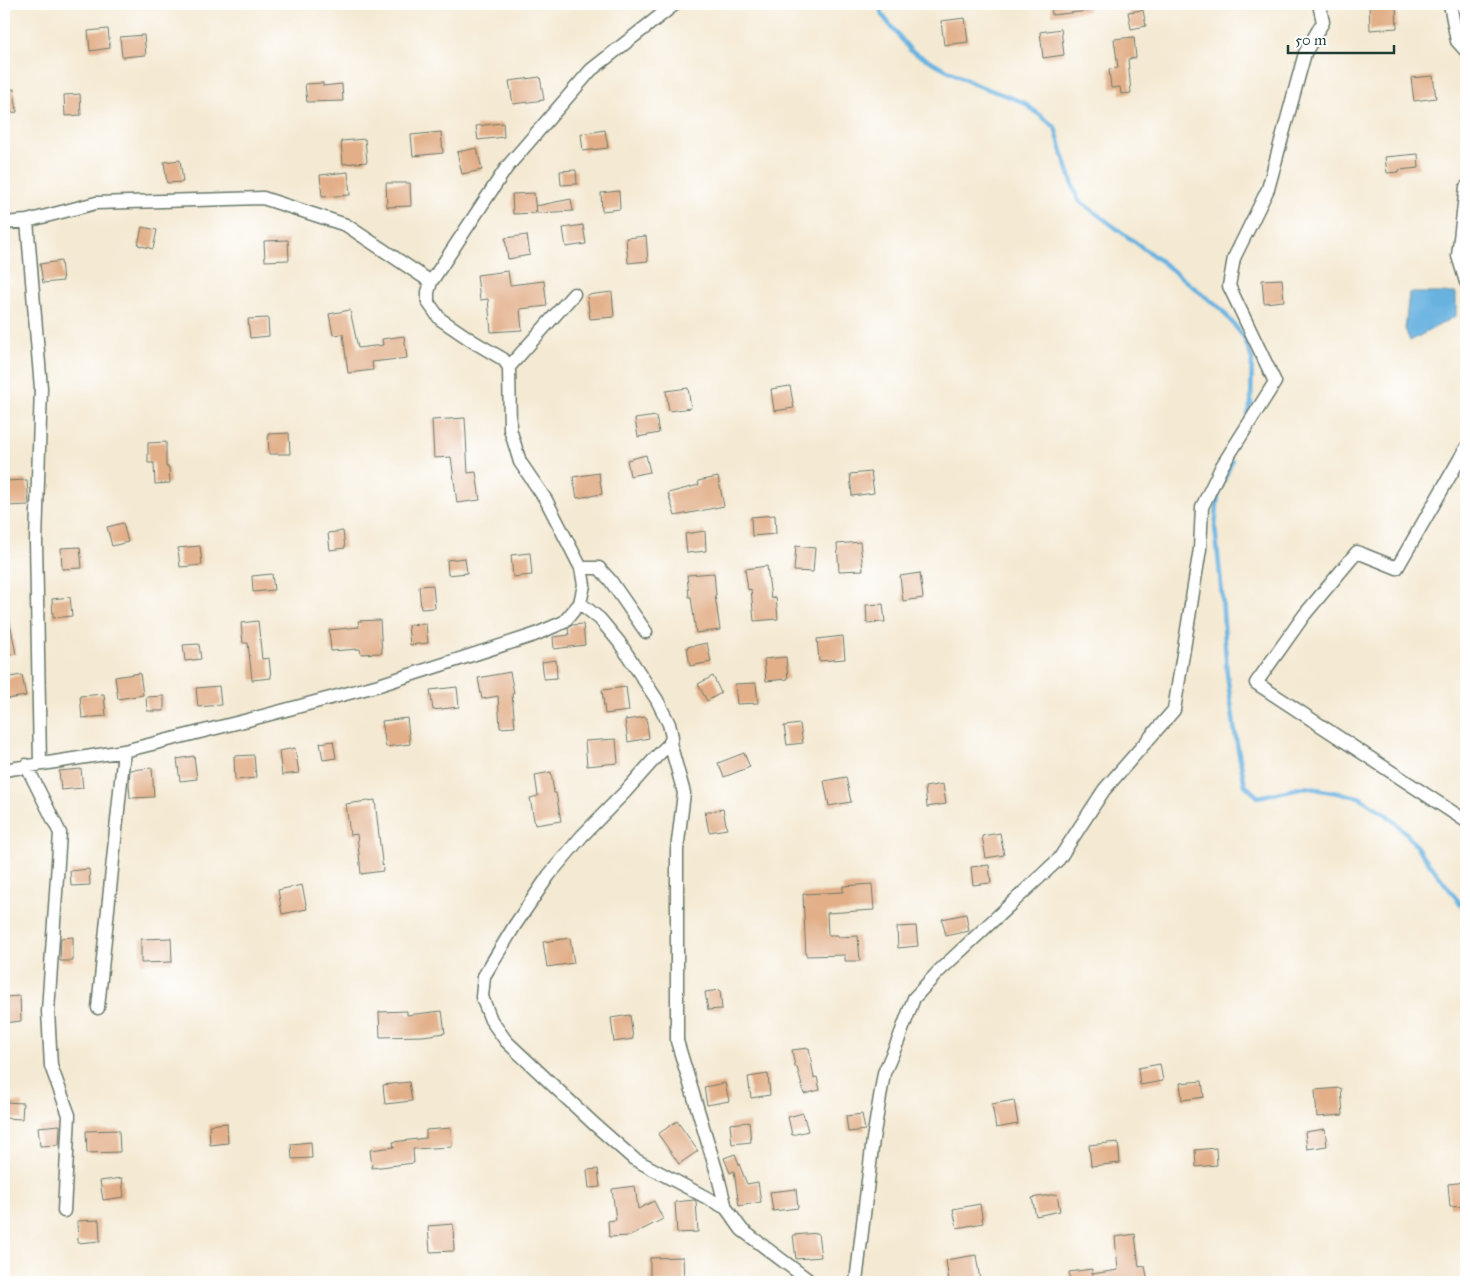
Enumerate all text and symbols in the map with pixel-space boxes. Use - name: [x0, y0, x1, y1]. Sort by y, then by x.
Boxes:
- scale bar: [1288, 22, 1394, 54]
- text: 50 m: [1295, 31, 1327, 49]

